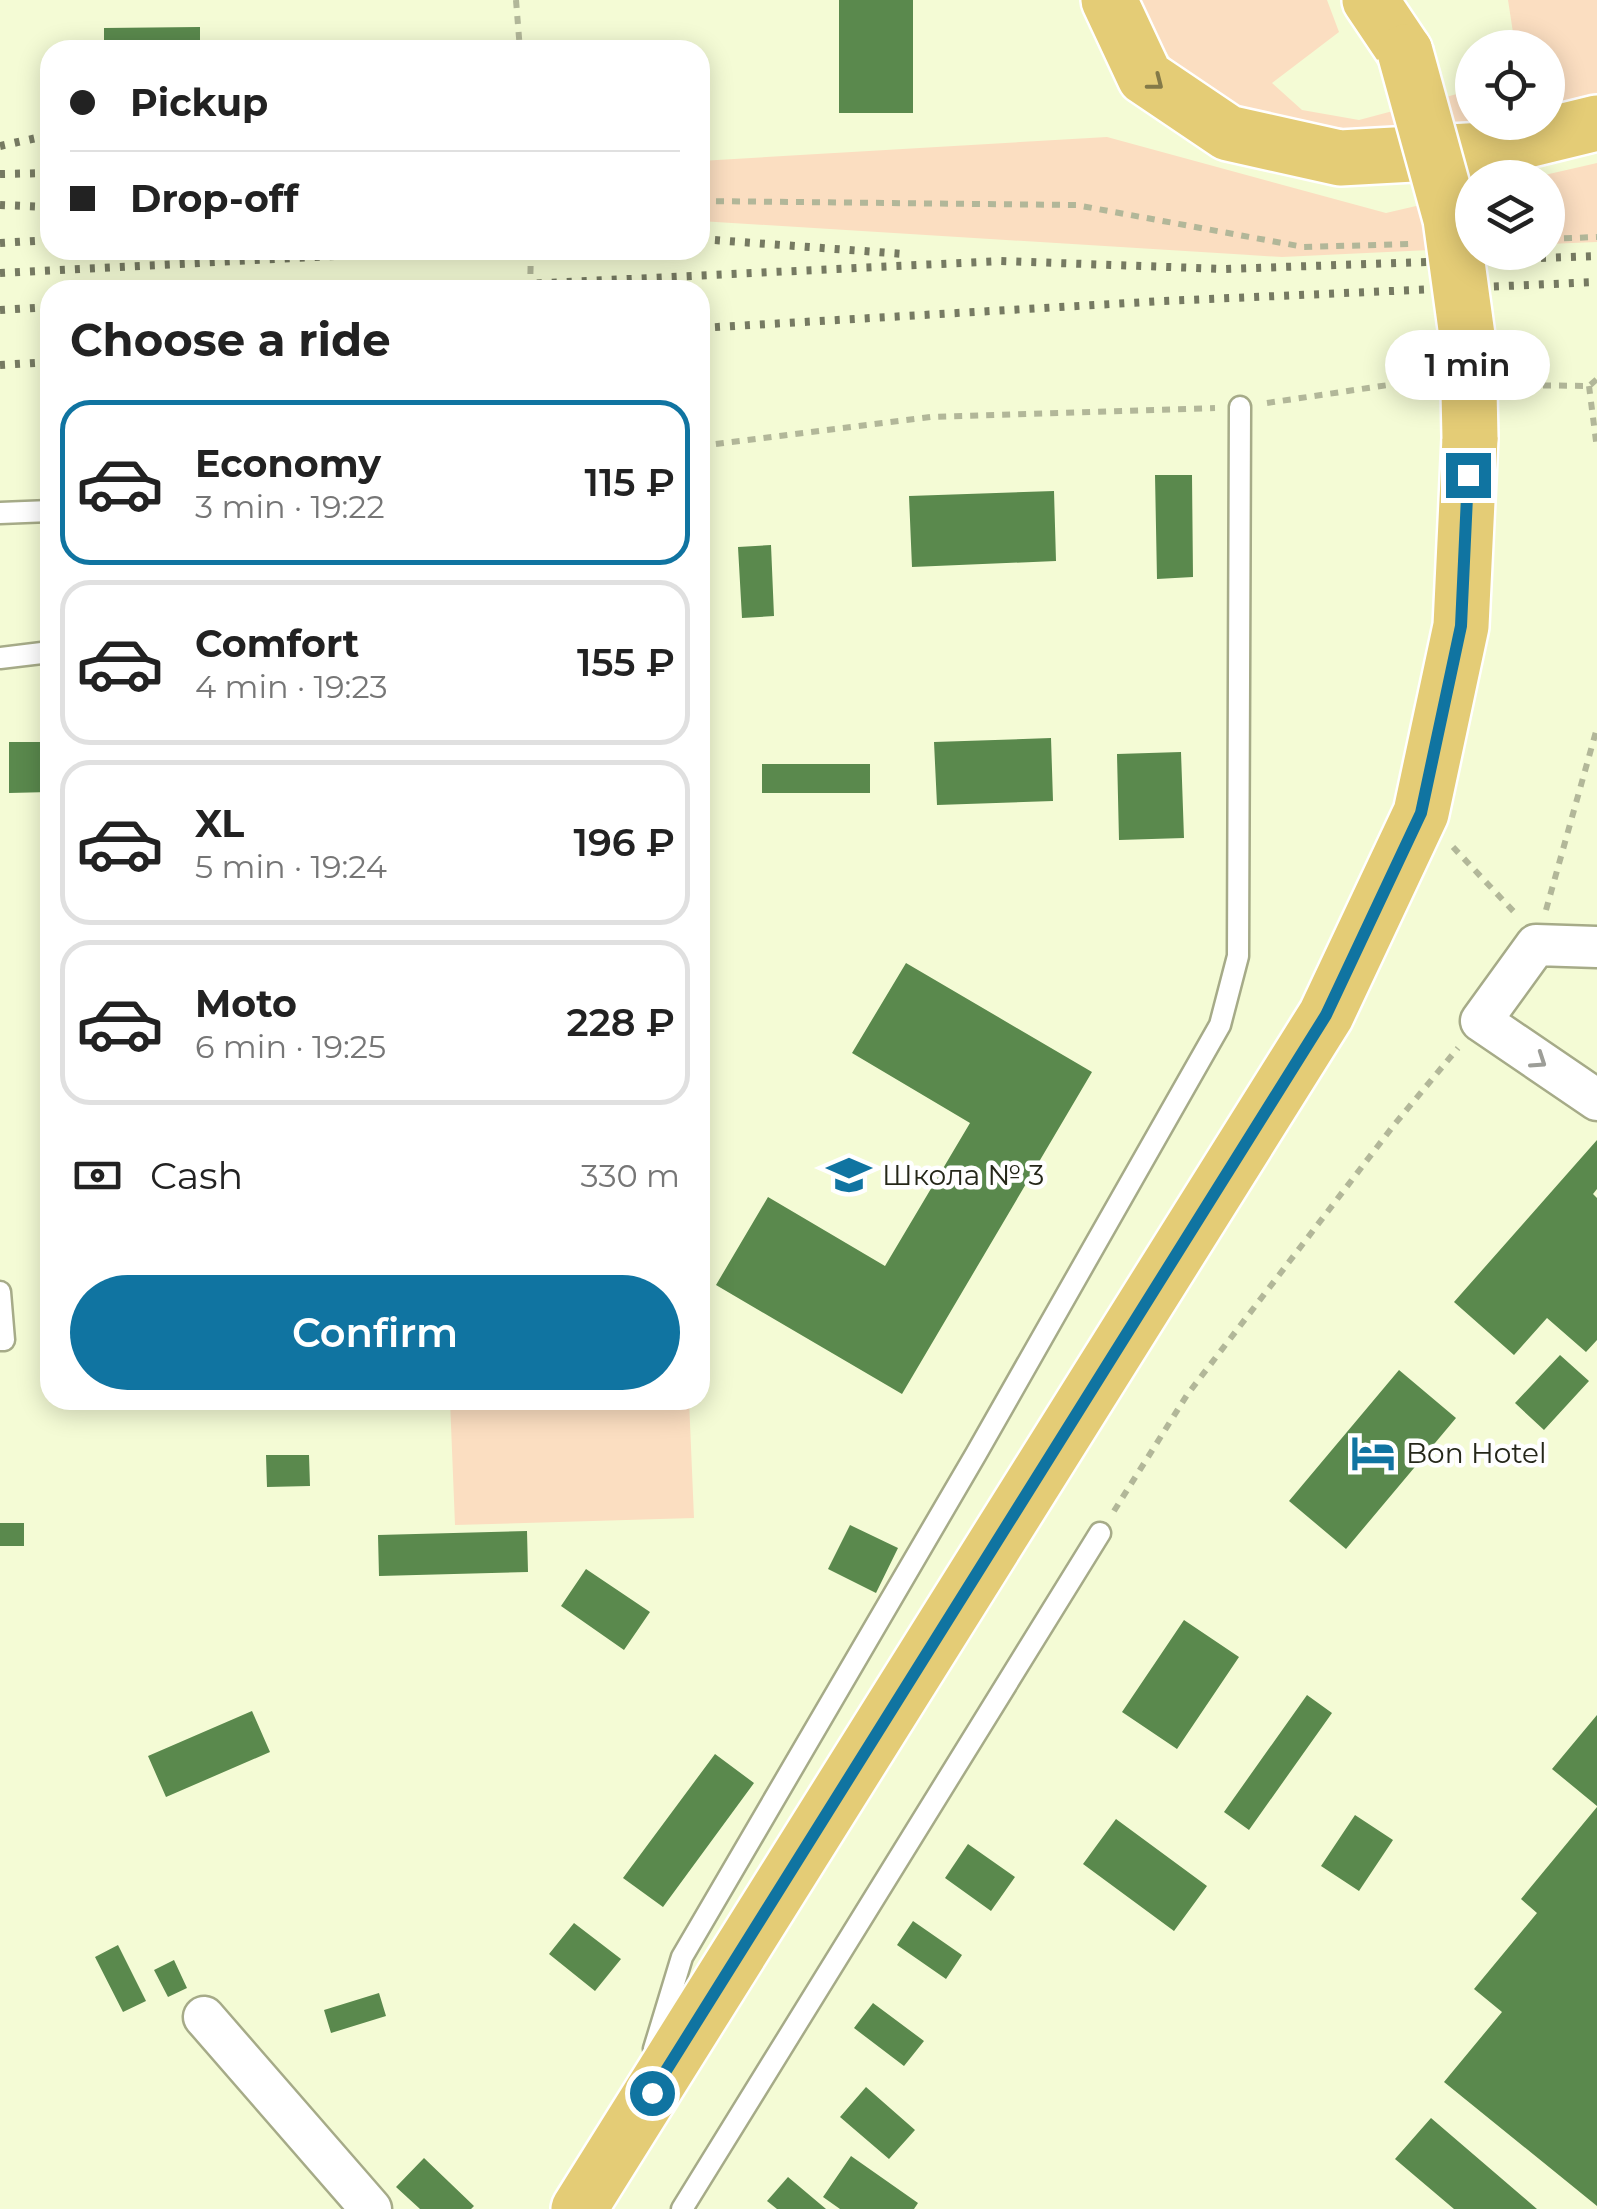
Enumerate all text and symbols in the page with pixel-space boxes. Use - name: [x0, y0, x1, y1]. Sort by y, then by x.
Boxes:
- map controls: [1455, 30, 1565, 270]
- button: locate: [1455, 30, 1565, 140]
- one-way arrow: [1145, 72, 1163, 89]
- text: Pickup: [130, 79, 268, 126]
- button: layers: [1455, 160, 1565, 270]
- text: Drop-off: [130, 175, 299, 222]
- text: Choose a ride: [70, 312, 391, 367]
- callout: 1 min: [1386, 330, 1550, 400]
- text: 1 min: [1425, 345, 1510, 384]
- icon: car: [75, 438, 165, 528]
- text: Economy: [195, 440, 381, 487]
- route end: [1446, 453, 1491, 498]
- text: 115 ₽: [584, 459, 675, 506]
- text: 3 min · 19:22: [195, 487, 385, 526]
- icon: car: [75, 618, 165, 708]
- text: Comfort: [195, 620, 359, 667]
- text: 155 ₽: [577, 639, 675, 686]
- text: 4 min · 19:23: [195, 667, 388, 706]
- icon: car: [75, 798, 165, 888]
- text: XL: [195, 800, 244, 847]
- text: 196 ₽: [573, 819, 675, 866]
- text: 5 min · 19:24: [195, 847, 387, 886]
- icon: car: [75, 978, 165, 1068]
- text: Moto: [195, 980, 297, 1027]
- text: 228 ₽: [567, 999, 675, 1046]
- text: 6 min · 19:25: [195, 1027, 386, 1066]
- one-way arrow: [1527, 1049, 1546, 1067]
- icon: cash: [70, 1148, 125, 1203]
- school or university icon: Школа № 3: [825, 1151, 873, 1199]
- text: Cash: [150, 1152, 243, 1199]
- text: 330 m: [581, 1156, 680, 1195]
- place label: Школа № 3: [882, 1158, 1044, 1192]
- button: Confirm: [70, 1275, 680, 1390]
- hotel icon: Bon Hotel: [1349, 1429, 1397, 1477]
- place label: Bon Hotel: [1406, 1436, 1547, 1470]
- route start: [630, 2071, 675, 2116]

